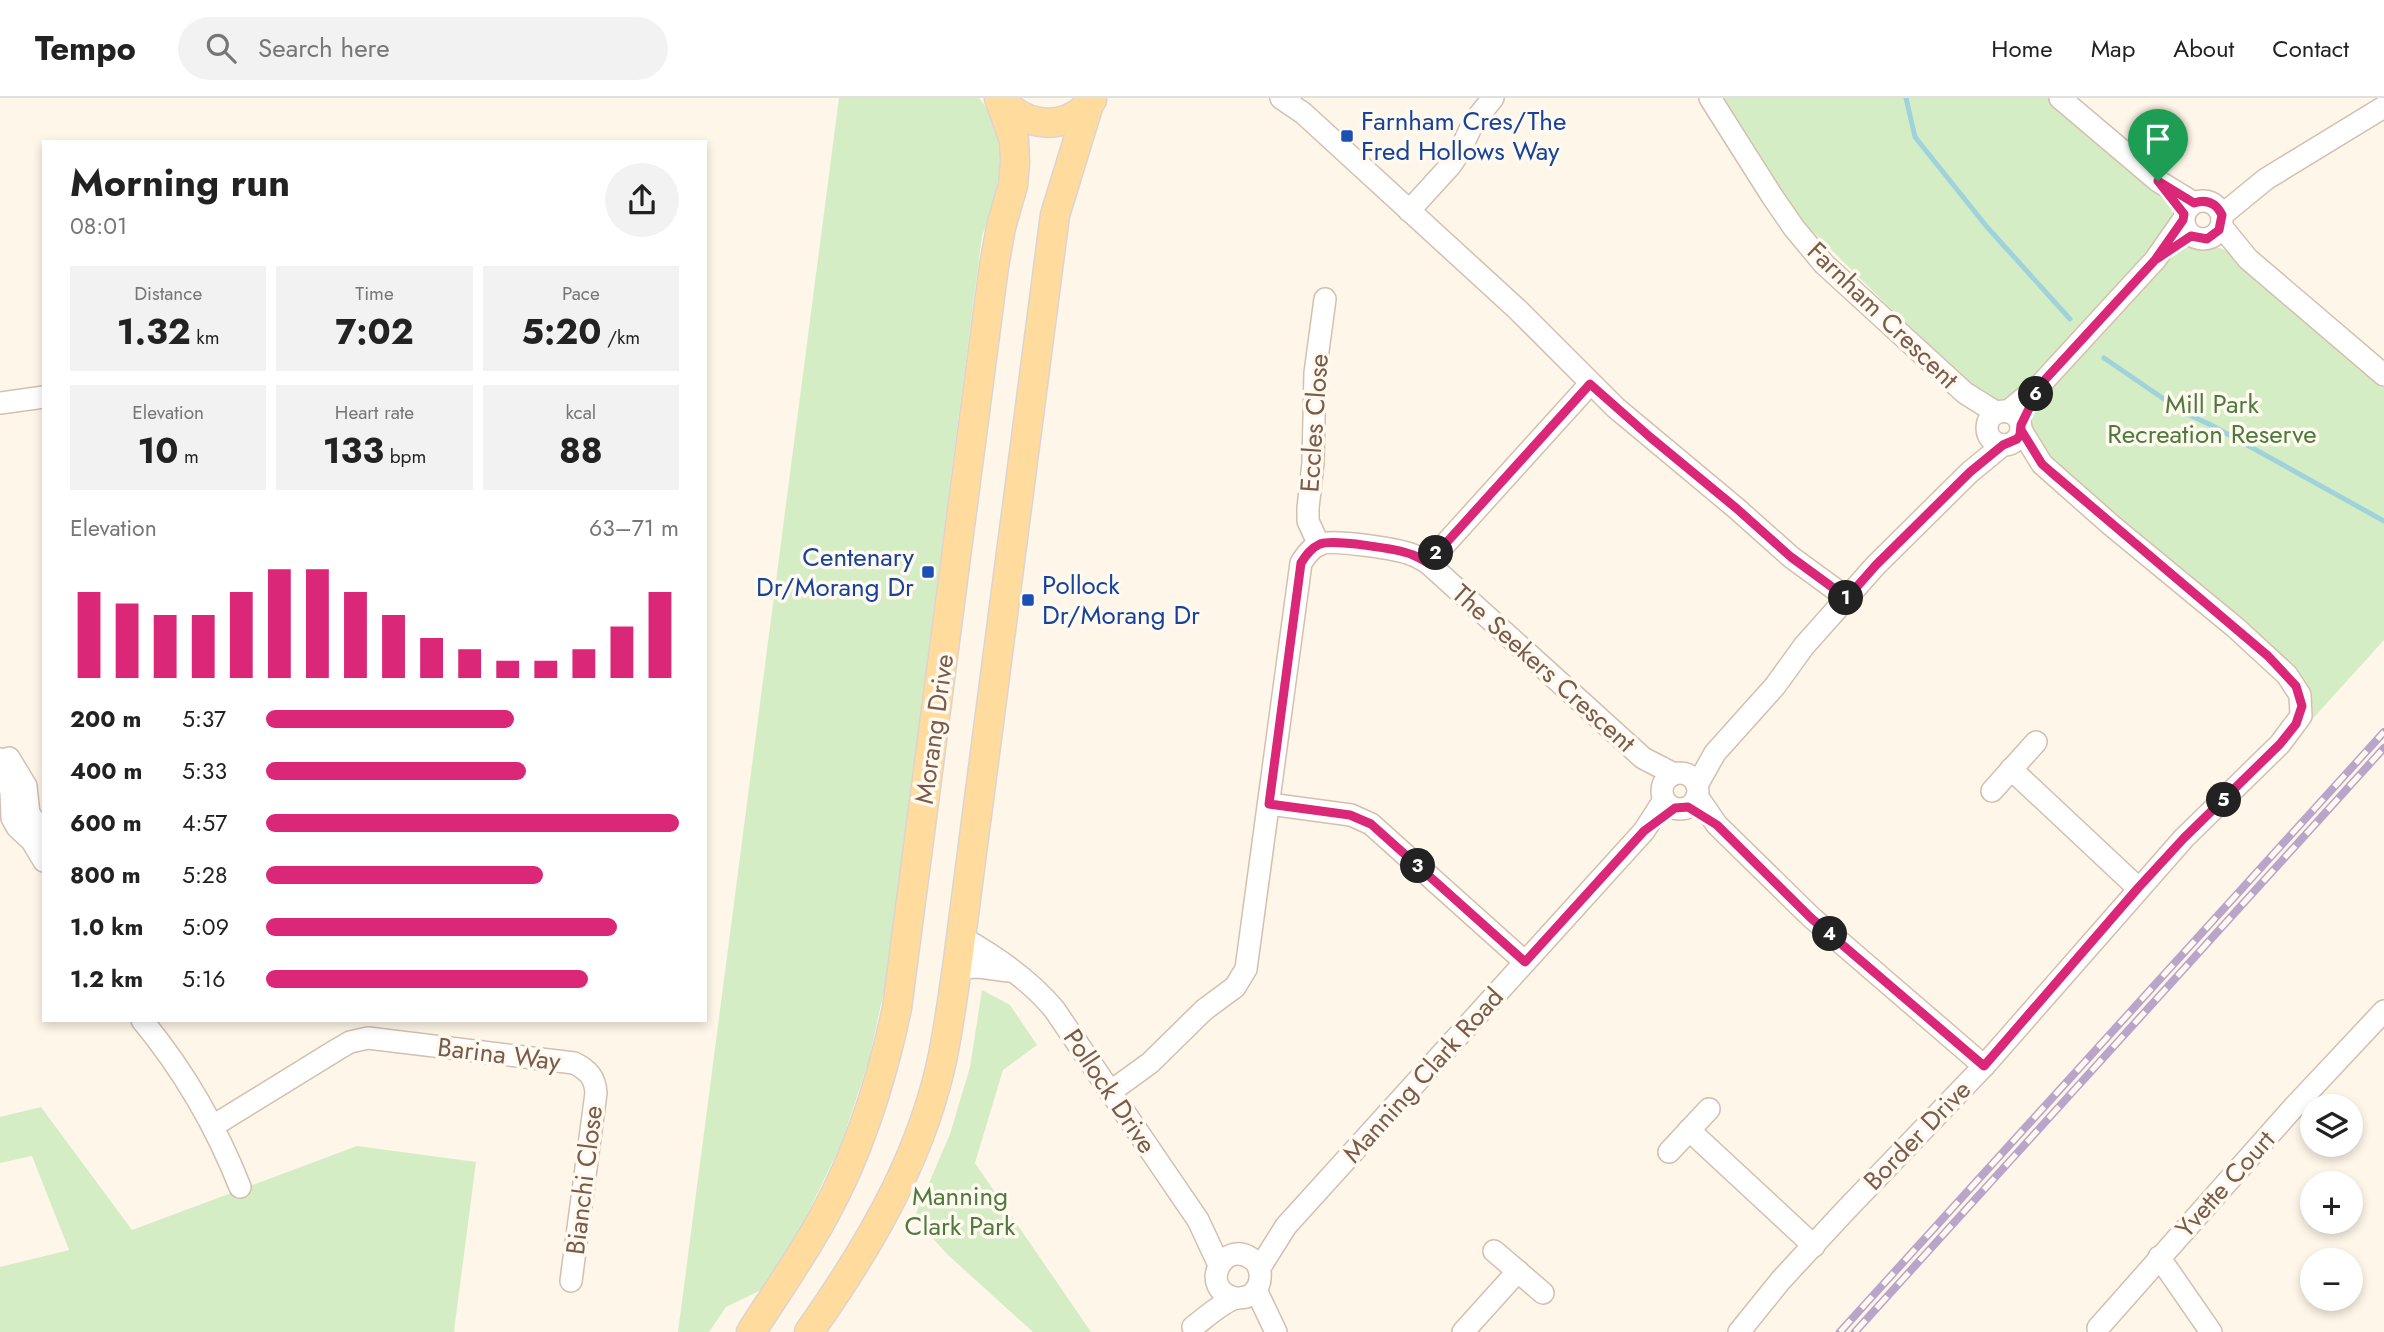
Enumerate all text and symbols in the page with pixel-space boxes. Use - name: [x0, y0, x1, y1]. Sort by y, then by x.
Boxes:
- search box: [178, 17, 668, 80]
- text: Tempo: [35, 25, 136, 72]
- icon: search: [202, 29, 240, 67]
- text: Search here: [258, 29, 390, 67]
- text: Home: [1991, 31, 2053, 66]
- text: Map: [2091, 31, 2135, 66]
- text: About: [2173, 31, 2234, 66]
- text: Contact: [2272, 31, 2349, 66]
- place label: Farnham Cres/The Fred Hollows Way: [1361, 102, 1566, 170]
- pin: [2128, 109, 2188, 181]
- icon: arrive: [2139, 120, 2177, 158]
- marker: Farnham Cres/The Fred Hollows Way: [1339, 128, 1355, 144]
- text: Morning run: [70, 155, 290, 210]
- button: share: [605, 163, 679, 237]
- text: 08:01: [70, 209, 127, 243]
- street label: Farnham Crescent: [1799, 233, 1968, 398]
- text: Distance: [134, 280, 202, 307]
- text: Time: [355, 280, 394, 307]
- text: Pace: [562, 280, 600, 307]
- text: 1.32: [117, 307, 191, 357]
- text: 7:02: [335, 307, 414, 357]
- text: 5:20: [521, 307, 601, 357]
- text: km: [191, 324, 220, 351]
- text: /km: [601, 324, 640, 351]
- street label: Eccles Close: [1290, 353, 1338, 493]
- pin: 6: [2018, 376, 2054, 412]
- text: 6: [2029, 380, 2042, 407]
- park label: Mill Park Recreation Reserve: [2107, 385, 2317, 453]
- text: Elevation: [132, 399, 204, 426]
- text: Heart rate: [335, 399, 414, 426]
- text: kcal: [565, 399, 596, 426]
- text: 10: [137, 426, 178, 476]
- text: 133: [323, 426, 384, 476]
- text: 88: [559, 426, 603, 476]
- text: m: [178, 443, 199, 470]
- text: bpm: [384, 443, 426, 470]
- text: Elevation: [70, 511, 157, 545]
- text: 63–71 m: [589, 511, 679, 545]
- pin: 2: [1418, 536, 1454, 570]
- place label: Centenary Dr/Morang Dr: [756, 538, 915, 606]
- text: 2: [1429, 539, 1442, 566]
- marker: Centenary Dr/Morang Dr: [920, 564, 936, 580]
- place label: Pollock Dr/Morang Dr: [1042, 566, 1200, 634]
- street label: The Seekers Crescent: [1444, 575, 1645, 761]
- pin: 1: [1828, 580, 1864, 616]
- text: 1: [1841, 584, 1850, 611]
- marker: Pollock Dr/Morang Dr: [1020, 592, 1036, 608]
- street label: Morang Drive: [905, 652, 963, 806]
- text: 200 m: [70, 702, 141, 736]
- text: 5:37: [182, 702, 226, 736]
- text: 400 m: [70, 754, 142, 788]
- text: 5:33: [182, 754, 227, 788]
- pin: 5: [2206, 782, 2242, 818]
- text: 5: [2217, 786, 2230, 813]
- text: 600 m: [70, 806, 142, 840]
- text: 4:57: [182, 806, 227, 840]
- pin: 3: [1400, 848, 1436, 884]
- text: 3: [1412, 852, 1423, 879]
- text: 800 m: [70, 858, 141, 892]
- text: 5:28: [182, 858, 228, 892]
- text: 1.0 km: [70, 910, 143, 944]
- text: 5:09: [182, 910, 229, 944]
- pin: 4: [1812, 916, 1848, 952]
- text: 4: [1823, 920, 1836, 947]
- text: 1.2 km: [70, 962, 143, 996]
- text: 5:16: [182, 962, 225, 996]
- street label: Manning Clark Road: [1334, 979, 1512, 1171]
- street label: Pollock Drive: [1054, 1021, 1166, 1161]
- street label: Barina Way: [435, 1028, 563, 1080]
- street label: Border Drive: [1855, 1071, 1979, 1199]
- map controls: [2300, 1094, 2363, 1311]
- button: layers: [2300, 1094, 2363, 1157]
- street label: Bianchi Close: [556, 1103, 612, 1257]
- street label: Yvette Court: [2166, 1121, 2284, 1246]
- button: +: [2300, 1171, 2363, 1234]
- park label: Manning Clark Park: [905, 1177, 1016, 1245]
- button: −: [2300, 1248, 2363, 1311]

